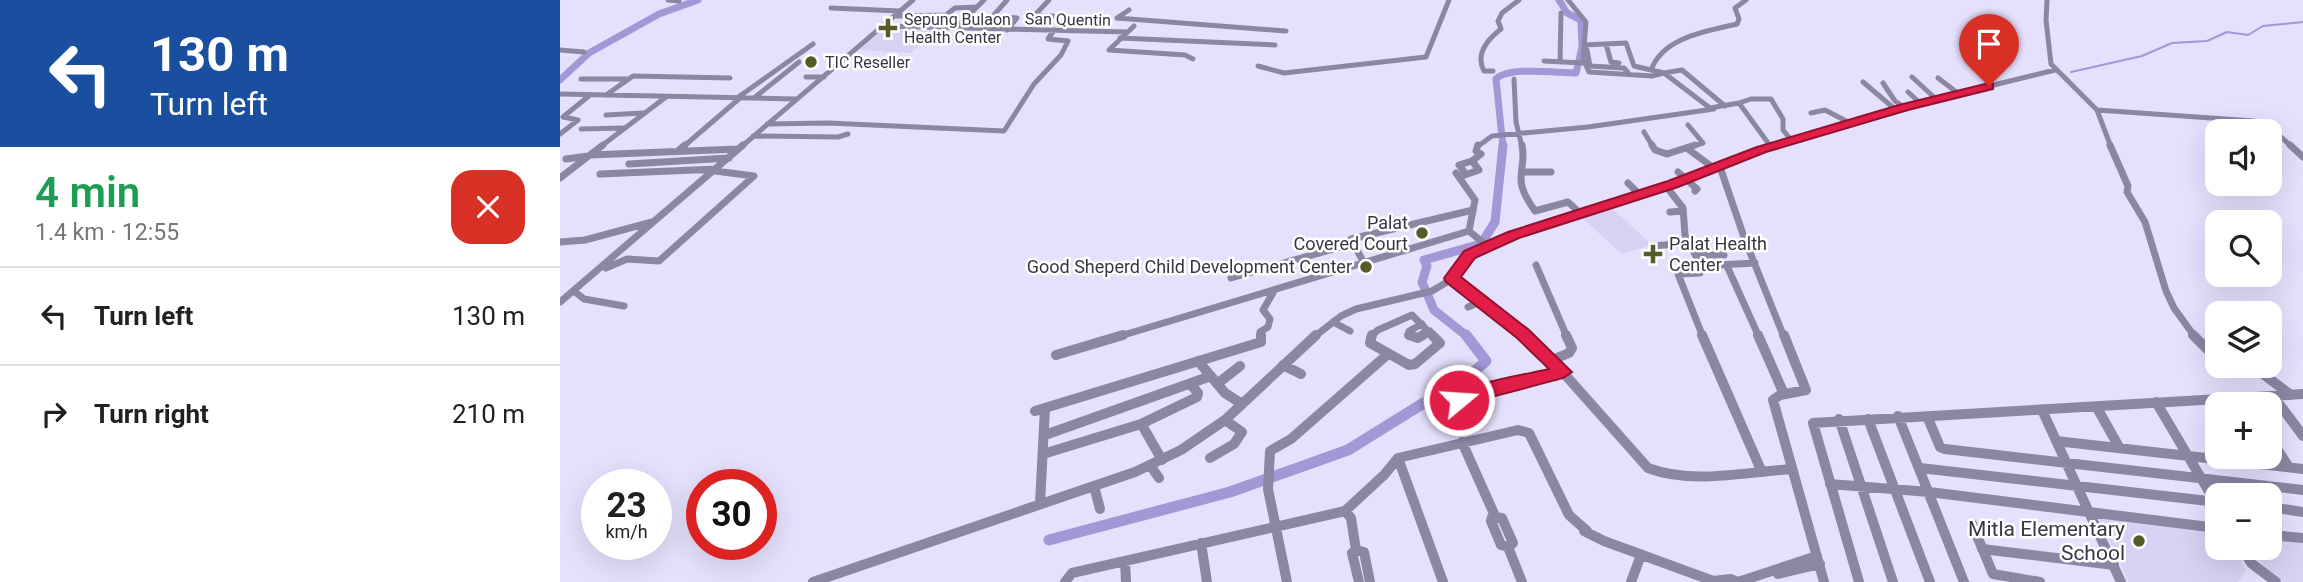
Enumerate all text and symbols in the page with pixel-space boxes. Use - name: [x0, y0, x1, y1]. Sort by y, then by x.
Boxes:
- street label: San Quentin: [1025, 9, 1111, 30]
- place label: Sepung Bulaon Health Center: [904, 10, 1011, 47]
- pin: [1959, 14, 2019, 86]
- marker: Sepung Bulaon Health Center: [878, 18, 898, 38]
- icon: arrive: [1970, 25, 2008, 63]
- text: 130 m: [150, 26, 289, 83]
- icon: left: [35, 28, 126, 119]
- place label: TIC Reseller: [825, 53, 911, 72]
- marker: TIC Reseller: [803, 54, 819, 70]
- text: Turn left: [150, 85, 268, 123]
- map controls: [2205, 119, 2282, 560]
- button: sound: [2205, 119, 2282, 196]
- text: 4 min: [35, 168, 140, 217]
- button: close: [451, 170, 525, 244]
- button: search: [2205, 210, 2282, 287]
- place label: Palat Covered Court: [1294, 212, 1408, 254]
- text: 1.4 km · 12:55: [35, 219, 179, 246]
- marker: Palat Covered Court: [1414, 225, 1430, 241]
- place label: Palat Health Center: [1669, 233, 1767, 275]
- marker: Palat Health Center: [1643, 244, 1663, 264]
- place label: Good Sheperd Child Development Center: [1027, 256, 1352, 277]
- marker: Good Sheperd Child Development Center: [1358, 259, 1374, 275]
- icon: left: [35, 297, 73, 335]
- text: Turn left: [94, 301, 193, 331]
- text: 130 m: [452, 301, 525, 331]
- button: layers: [2205, 301, 2282, 378]
- position arrow: [1422, 363, 1496, 437]
- button: +: [2205, 392, 2282, 469]
- icon: right: [35, 395, 73, 433]
- text: Turn right: [94, 399, 209, 429]
- text: 210 m: [452, 399, 525, 429]
- speed limit sign: 30: [686, 469, 777, 560]
- button: −: [2205, 483, 2282, 560]
- text: 23: [606, 485, 647, 526]
- place label: Mitla Elementary School: [1968, 517, 2125, 565]
- text: km/h: [605, 521, 648, 542]
- marker: Mitla Elementary School: [2131, 533, 2147, 549]

